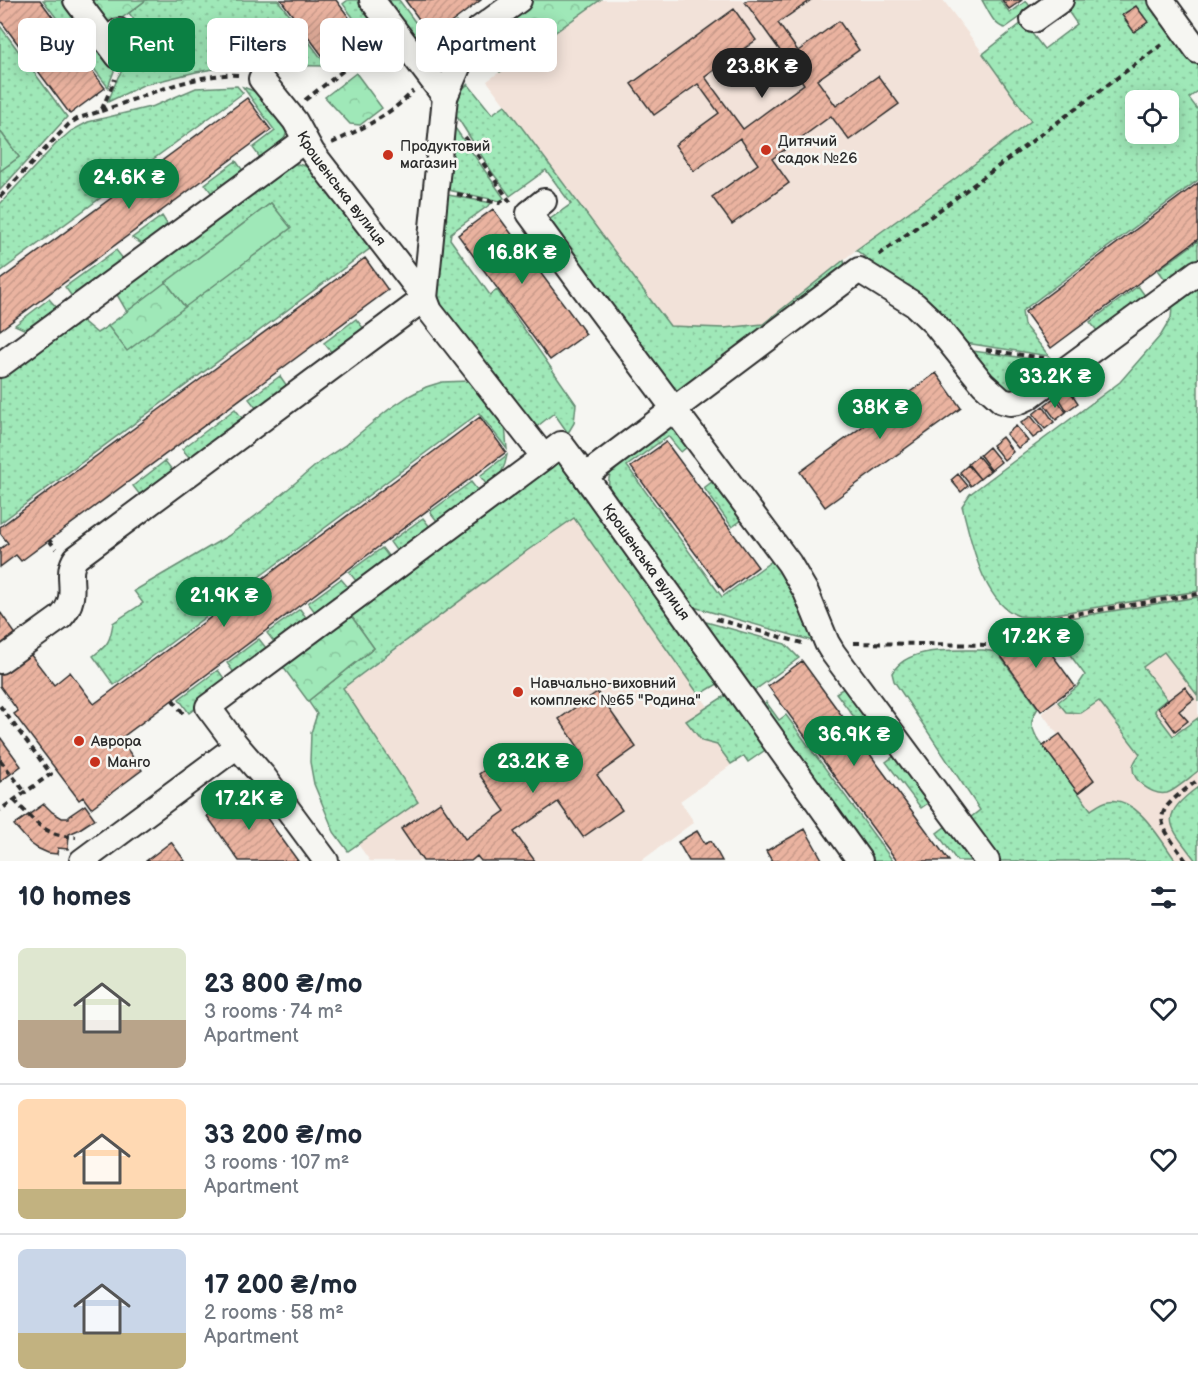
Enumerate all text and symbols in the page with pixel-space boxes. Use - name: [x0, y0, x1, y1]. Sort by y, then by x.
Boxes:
- chip: Buy: [18, 18, 96, 72]
- chip: Rent: [108, 18, 195, 72]
- chip: Filters: [207, 18, 308, 72]
- chip: New: [320, 18, 404, 72]
- chip: Apartment: [416, 18, 557, 72]
- pin: 23.8K ₴: [707, 48, 817, 99]
- text: 23.8K ₴: [726, 55, 798, 79]
- map controls: [1125, 90, 1179, 144]
- button: locate: [1125, 90, 1179, 144]
- street label: Крошенська вулиця: [293, 127, 391, 250]
- place label: Дитячий садок №26: [778, 132, 857, 168]
- place label: Продуктовий магазин: [400, 137, 490, 173]
- marker: Дитячий садок №26: [759, 143, 773, 157]
- marker: Продуктовий магазин: [381, 148, 395, 162]
- pin: 24.6K ₴: [74, 159, 184, 210]
- text: 24.6K ₴: [93, 166, 165, 190]
- pin: 16.8K ₴: [467, 234, 577, 285]
- text: 16.8K ₴: [487, 241, 557, 265]
- pin: 33.2K ₴: [1000, 358, 1110, 409]
- text: 33.2K ₴: [1019, 365, 1091, 389]
- pin: 38K ₴: [838, 389, 922, 440]
- text: 38K ₴: [852, 396, 908, 420]
- street label: Крошенська вулиця: [598, 500, 694, 624]
- pin: 21.9K ₴: [169, 577, 279, 628]
- text: 21.9K ₴: [190, 584, 258, 608]
- pin: 17.2K ₴: [981, 618, 1091, 669]
- text: 17.2K ₴: [1002, 625, 1070, 649]
- place label: Навчально-виховний комплекс №65 "Родина": [530, 674, 701, 710]
- marker: Навчально-виховний комплекс №65 "Родина": [511, 685, 525, 699]
- pin: 36.9K ₴: [799, 716, 909, 767]
- text: 36.9K ₴: [818, 723, 890, 747]
- place label: Аврора: [90, 732, 142, 751]
- marker: Аврора: [72, 734, 86, 748]
- pin: 23.2K ₴: [478, 743, 588, 794]
- text: 23.2K ₴: [497, 750, 569, 774]
- place label: Манго: [107, 753, 150, 772]
- marker: Манго: [88, 755, 102, 769]
- pin: 17.2K ₴: [194, 780, 304, 831]
- text: 17.2K ₴: [215, 787, 283, 811]
- icon: filters: [1147, 881, 1180, 914]
- text: 10 homes: [18, 882, 131, 913]
- text: 23 800 ₴/mo: [204, 969, 363, 1000]
- icon: home: [66, 972, 138, 1044]
- icon: heart: [1147, 992, 1180, 1025]
- text: 3 rooms · 74 m²: [204, 1000, 343, 1024]
- text: Apartment: [204, 1024, 299, 1048]
- text: 33 200 ₴/mo: [204, 1120, 362, 1151]
- icon: home: [66, 1123, 138, 1195]
- icon: heart: [1147, 1143, 1180, 1176]
- text: 3 rooms · 107 m²: [204, 1151, 349, 1175]
- text: Apartment: [204, 1175, 299, 1199]
- text: 17 200 ₴/mo: [204, 1270, 357, 1301]
- icon: home: [66, 1273, 138, 1345]
- icon: heart: [1147, 1293, 1180, 1326]
- text: 2 rooms · 58 m²: [204, 1301, 344, 1325]
- text: Apartment: [204, 1325, 299, 1349]

